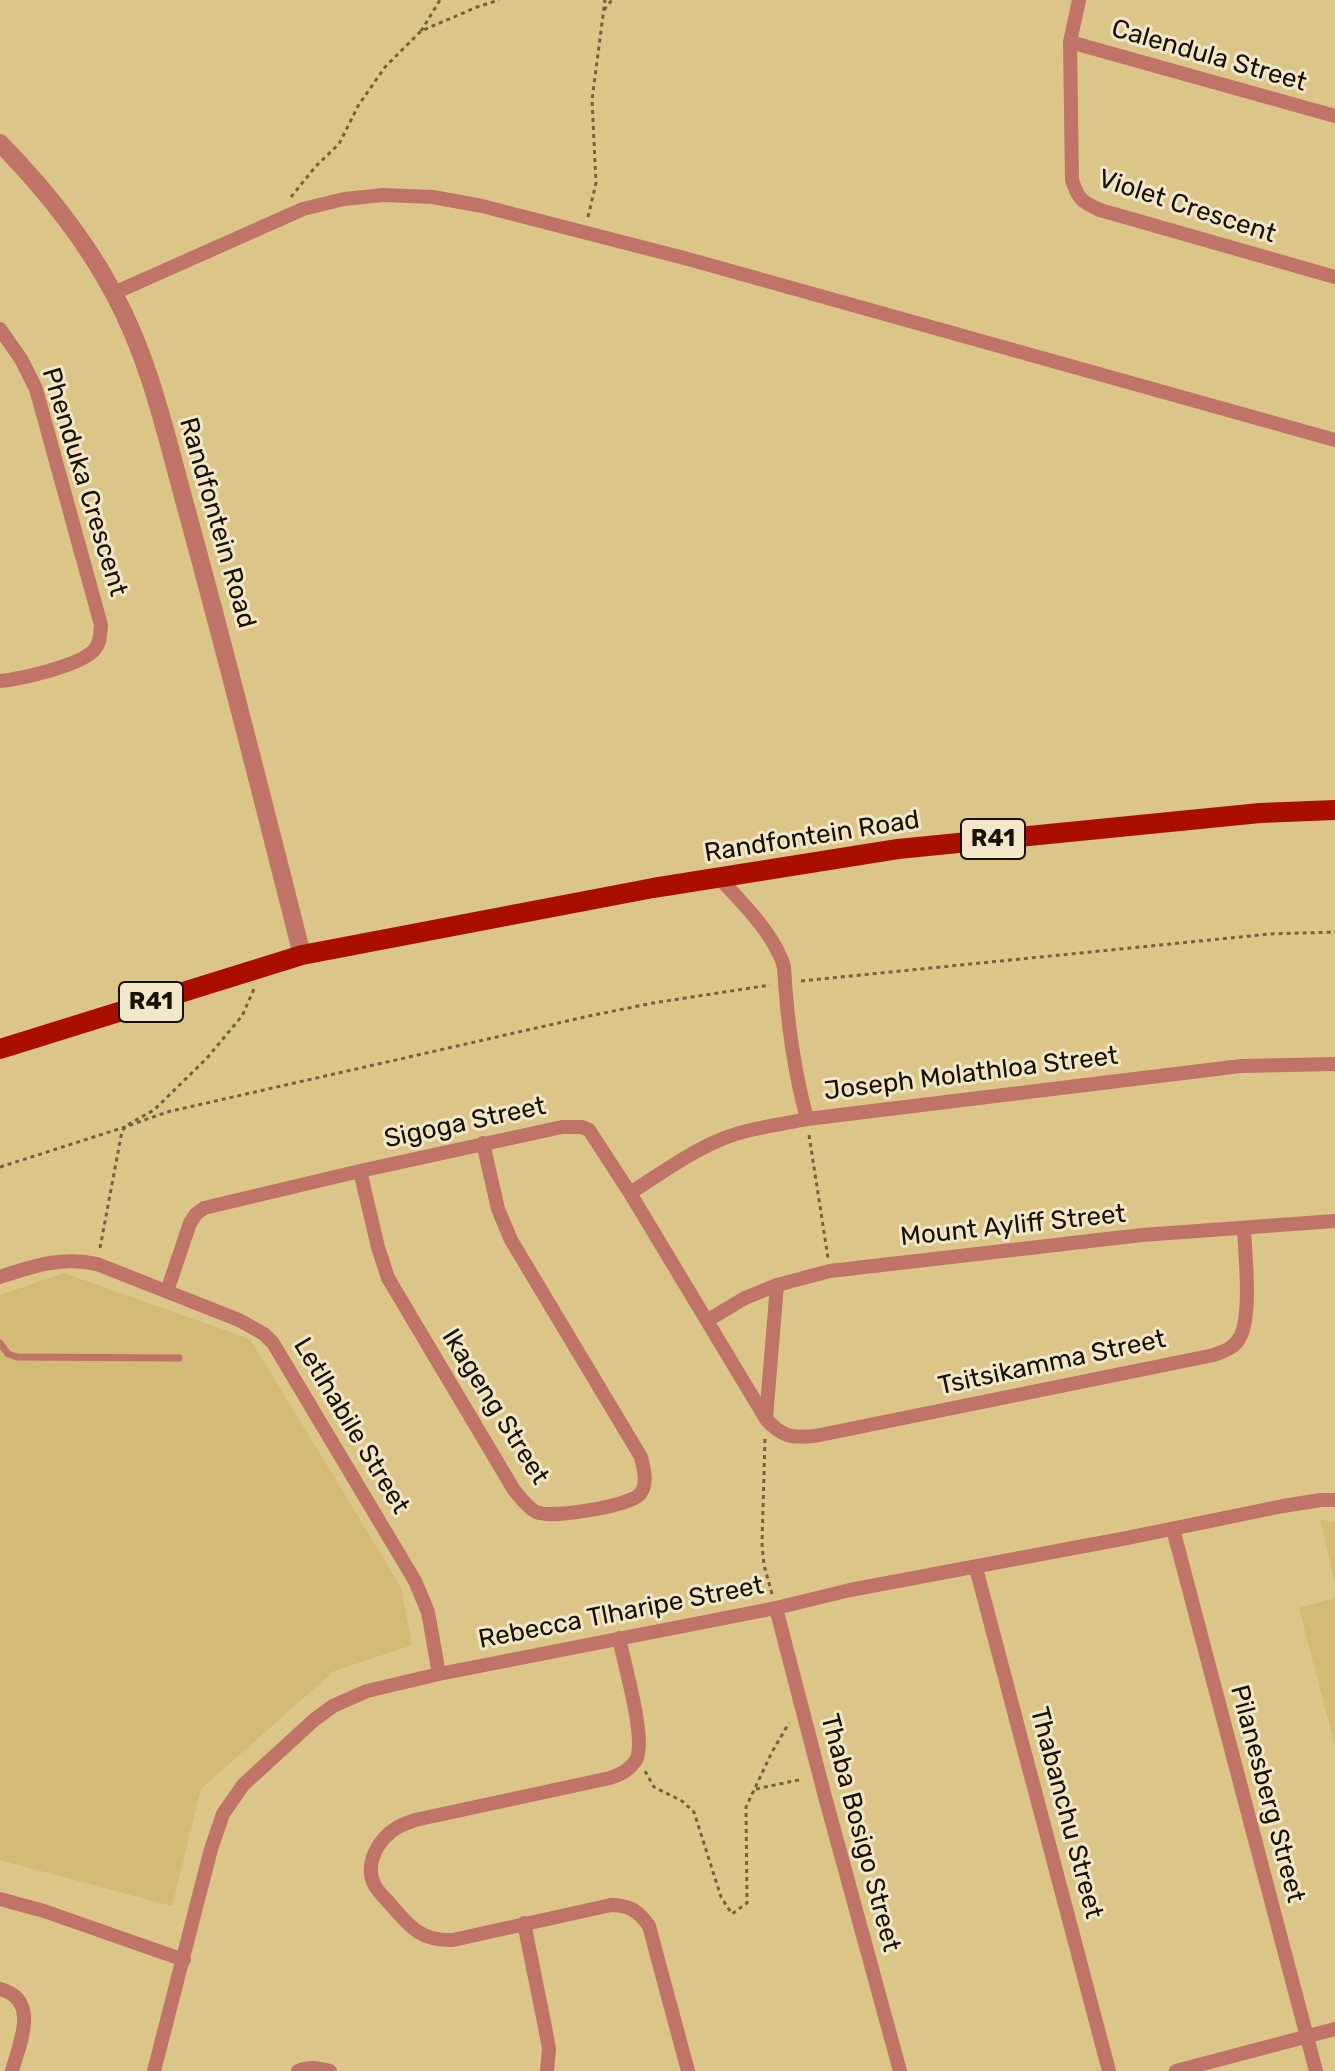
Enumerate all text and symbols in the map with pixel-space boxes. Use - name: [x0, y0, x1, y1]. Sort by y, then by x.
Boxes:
- street label: Calendula Street: [1108, 13, 1310, 99]
- street label: Violet Crescent: [1094, 164, 1280, 250]
- street label: Phenduka Crescent: [34, 364, 134, 600]
- street label: Randfontein Road: [172, 414, 262, 632]
- street label: Randfontein Road: [702, 805, 922, 869]
- road number: R41: [961, 819, 1025, 859]
- road number: R41: [119, 982, 183, 1022]
- street label: Joseph Molathloa Street: [822, 1040, 1120, 1108]
- street label: Sigoga Street: [381, 1091, 549, 1155]
- street label: Mount Ayliff Street: [899, 1199, 1127, 1253]
- street label: Ikageng Street: [435, 1323, 555, 1491]
- street label: Tsitsikamma Street: [935, 1324, 1169, 1402]
- street label: Letlhabile Street: [286, 1332, 416, 1520]
- street label: Rebecca Tlharipe Street: [476, 1570, 766, 1656]
- street label: Pilanesberg Street: [1223, 1682, 1311, 1906]
- street label: Thabanchu Street: [1023, 1704, 1109, 1922]
- street label: Thaba Bosigo Street: [813, 1711, 907, 1955]

